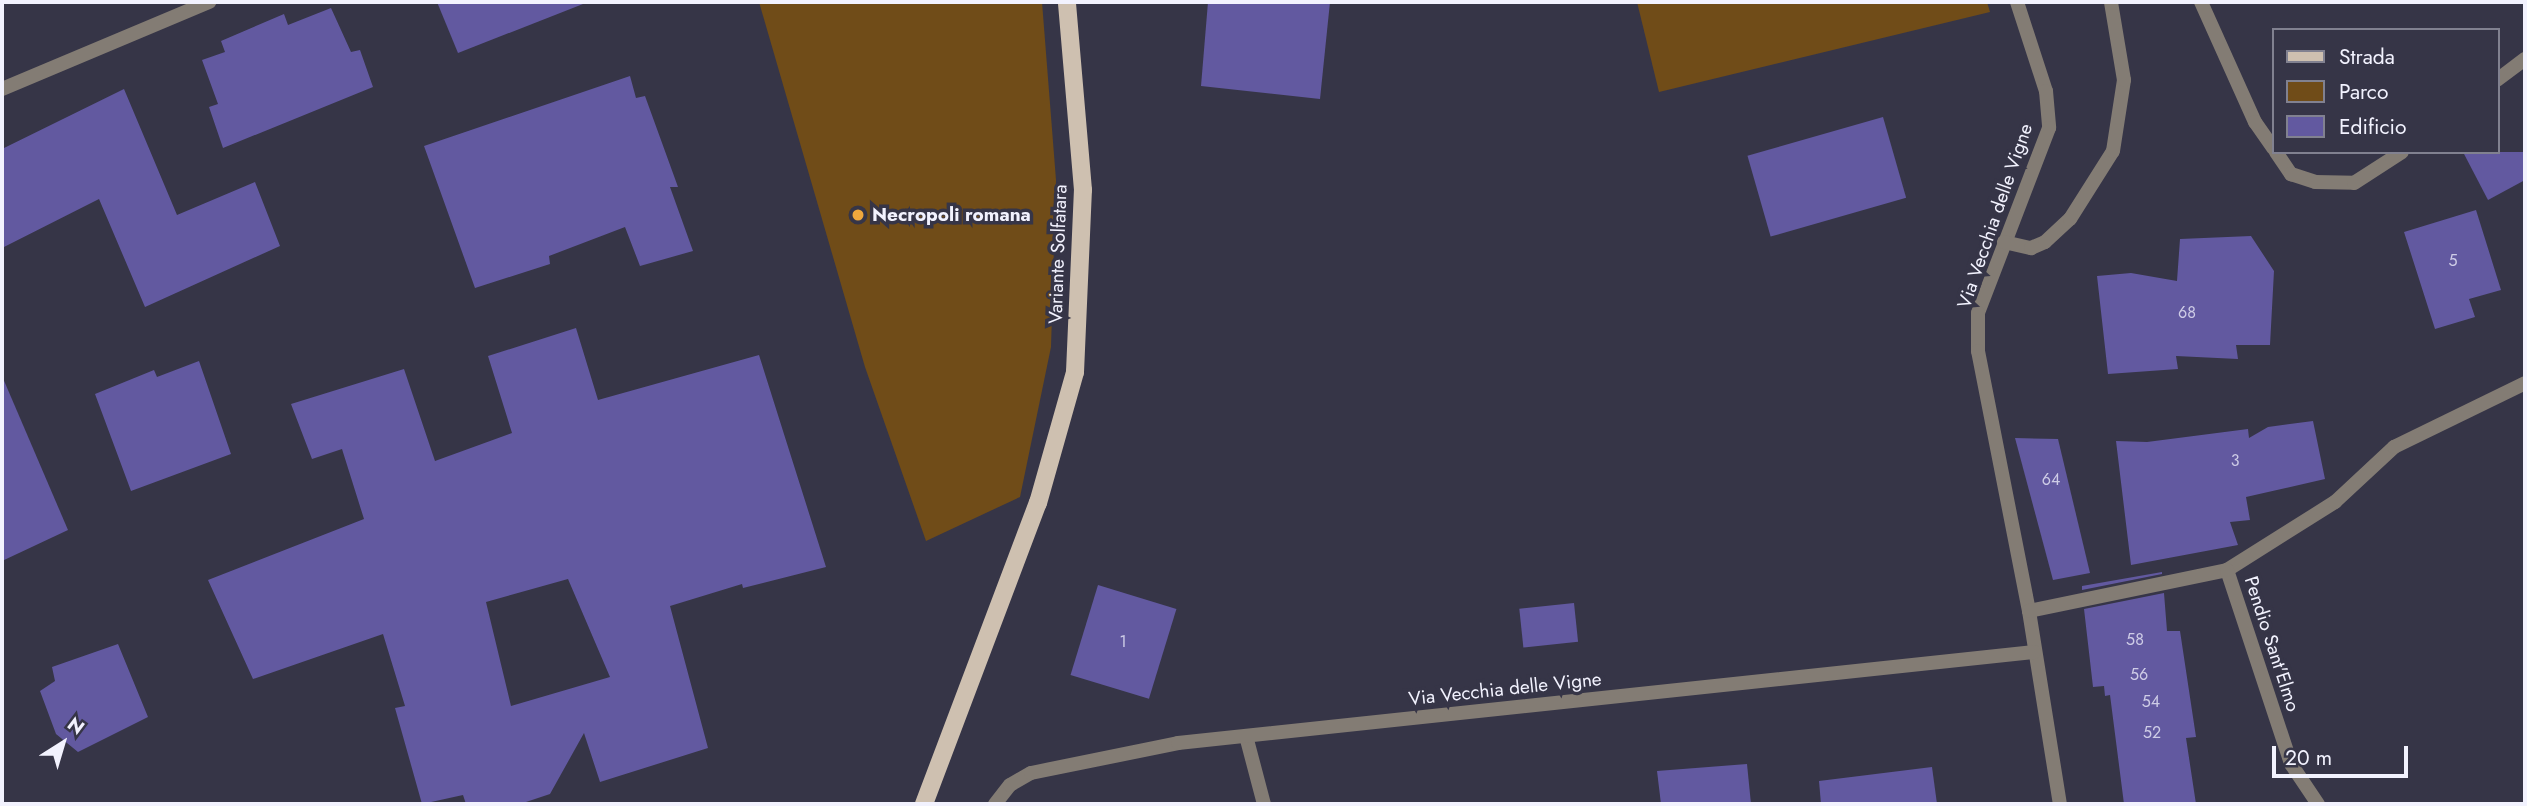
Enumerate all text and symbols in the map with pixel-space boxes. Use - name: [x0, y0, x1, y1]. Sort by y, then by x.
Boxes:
- legend: [2272, 28, 2499, 154]
- text: Strada: [2339, 42, 2395, 72]
- text: Parco: [2339, 77, 2388, 107]
- text: Edificio: [2339, 112, 2406, 142]
- street label: Via Vecchia delle Vigne: [1953, 121, 2037, 311]
- street label: Variante Solfatara: [1044, 184, 1072, 324]
- place label: Necropoli romana: [872, 204, 1031, 226]
- marker: Necropoli romana: [850, 207, 866, 223]
- house number: 5: [2448, 251, 2458, 271]
- house number: 68: [2178, 303, 2196, 323]
- house number: 3: [2231, 451, 2239, 471]
- house number: 64: [2042, 470, 2060, 490]
- street label: Pendio Sant'Elmo: [2239, 573, 2305, 715]
- house number: 58: [2126, 630, 2144, 650]
- house number: 1: [1119, 632, 1127, 652]
- house number: 56: [2130, 665, 2148, 685]
- street label: Via Vecchia delle Vigne: [1407, 668, 1603, 710]
- house number: 54: [2142, 692, 2160, 712]
- north arrow: [28, 708, 98, 778]
- text: N: [62, 711, 90, 741]
- house number: 52: [2143, 723, 2161, 743]
- scale bar: [2275, 732, 2412, 776]
- text: 20 m: [2285, 743, 2332, 773]

